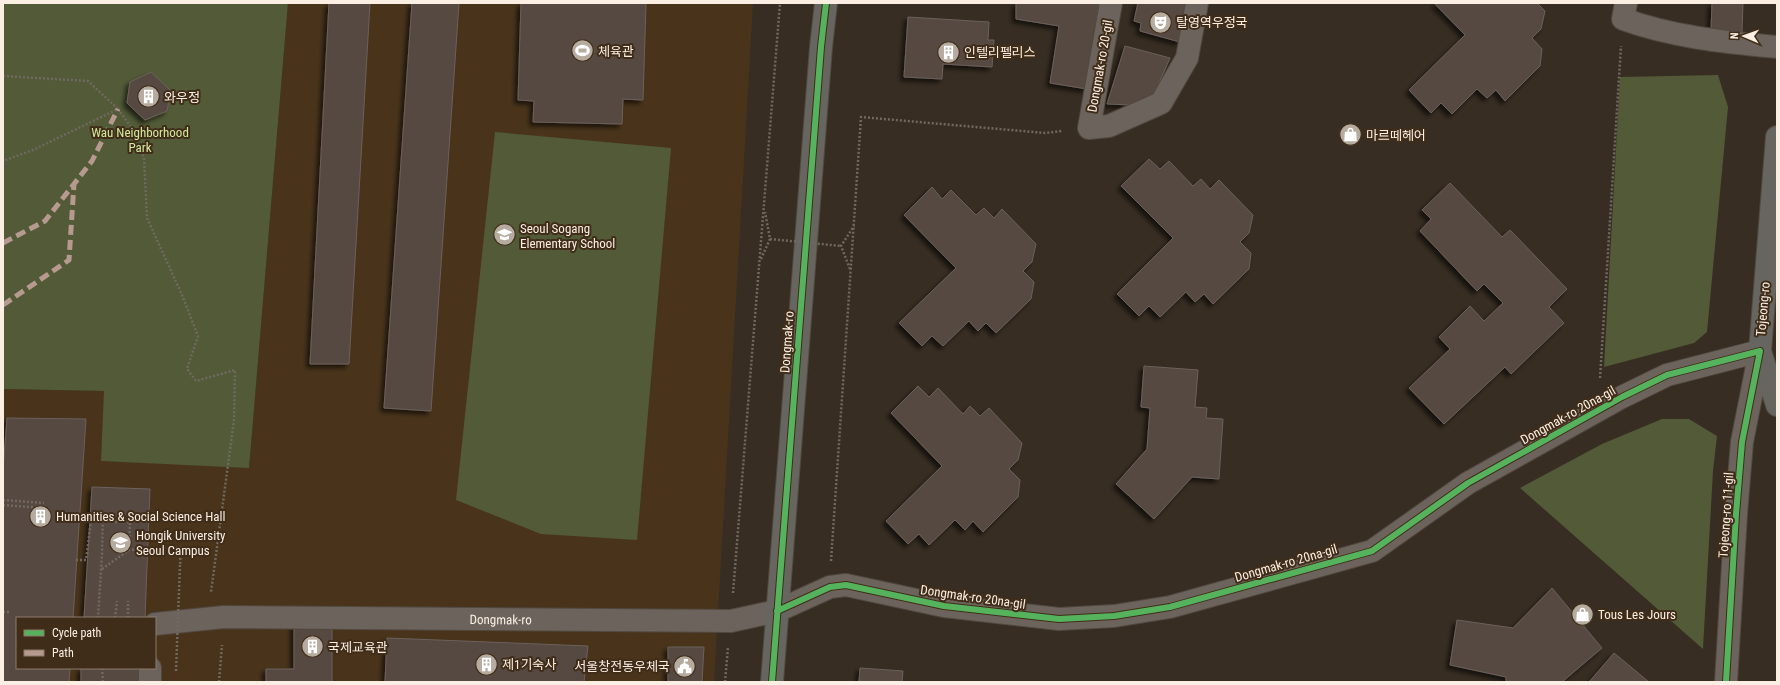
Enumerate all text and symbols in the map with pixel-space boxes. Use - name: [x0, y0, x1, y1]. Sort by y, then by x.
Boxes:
- theatre icon: 탈영역우정국: [1148, 9, 1174, 35]
- place label: 탈영역우정국: [1176, 15, 1248, 30]
- north arrow: [1724, 16, 1764, 56]
- street label: Dongmak-ro 20-gil: [1084, 19, 1116, 113]
- text: N: [1728, 32, 1741, 39]
- sports icon: 체육관: [569, 38, 595, 64]
- building icon: 인텔리펠리스: [936, 39, 962, 65]
- place label: 체육관: [598, 44, 634, 59]
- place label: 인텔리펠리스: [964, 45, 1036, 60]
- building icon: 와우정: [136, 84, 162, 110]
- place label: 와우정: [164, 90, 200, 105]
- shop icon: 마르떼헤어: [1337, 122, 1363, 148]
- park label: Wau Neighborhood Park: [91, 125, 189, 155]
- place label: 마르떼헤어: [1366, 128, 1426, 143]
- place label: Seoul Sogang Elementary School: [520, 221, 615, 251]
- school or university icon: Seoul Sogang Elementary School: [491, 222, 517, 248]
- street label: Tojeong-ro: [1753, 281, 1773, 337]
- street label: Dongmak-ro: [777, 310, 797, 374]
- street label: Dongmak-ro 20na-gil: [1518, 383, 1618, 447]
- street label: Tojeong-ro 11-gil: [1716, 472, 1736, 558]
- building icon: Humanities & Social Science Hall: [28, 503, 54, 529]
- place label: Humanities & Social Science Hall: [56, 509, 225, 524]
- place label: Hongik University Seoul Campus: [136, 528, 226, 558]
- school or university icon: Hongik University Seoul Campus: [107, 529, 133, 555]
- street label: Dongmak-ro 20na-gil: [1233, 541, 1339, 585]
- street label: Dongmak-ro 20na-gil: [919, 582, 1027, 612]
- shop icon: Tous Les Jours: [1569, 601, 1595, 627]
- place label: Tous Les Jours: [1598, 607, 1676, 622]
- street label: Dongmak-ro: [469, 611, 532, 627]
- legend: [16, 617, 156, 669]
- text: Cycle path: [52, 626, 102, 640]
- building icon: 국제교육관: [300, 634, 326, 660]
- place label: 국제교육관: [328, 640, 388, 655]
- text: Path: [52, 646, 74, 660]
- building icon: 제1기숙사: [473, 651, 499, 677]
- public building icon: 서울창전동우체국: [672, 653, 698, 679]
- place label: 제1기숙사: [502, 657, 556, 672]
- place label: 서울창전동우체국: [574, 659, 670, 674]

